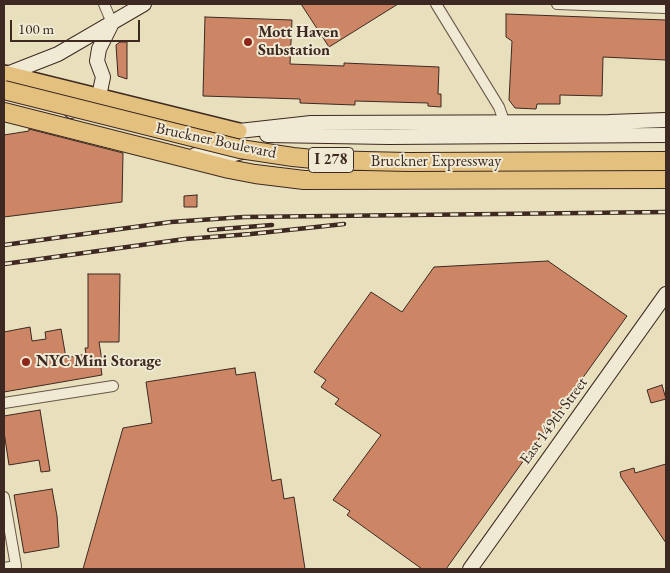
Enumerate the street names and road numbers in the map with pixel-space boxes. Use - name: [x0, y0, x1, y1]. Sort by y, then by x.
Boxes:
- street label: Bruckner Boulevard: [154, 119, 278, 163]
- road number: I 278: [308, 148, 354, 172]
- street label: Bruckner Expressway: [371, 152, 501, 172]
- street label: East 149th Street: [516, 374, 592, 468]

